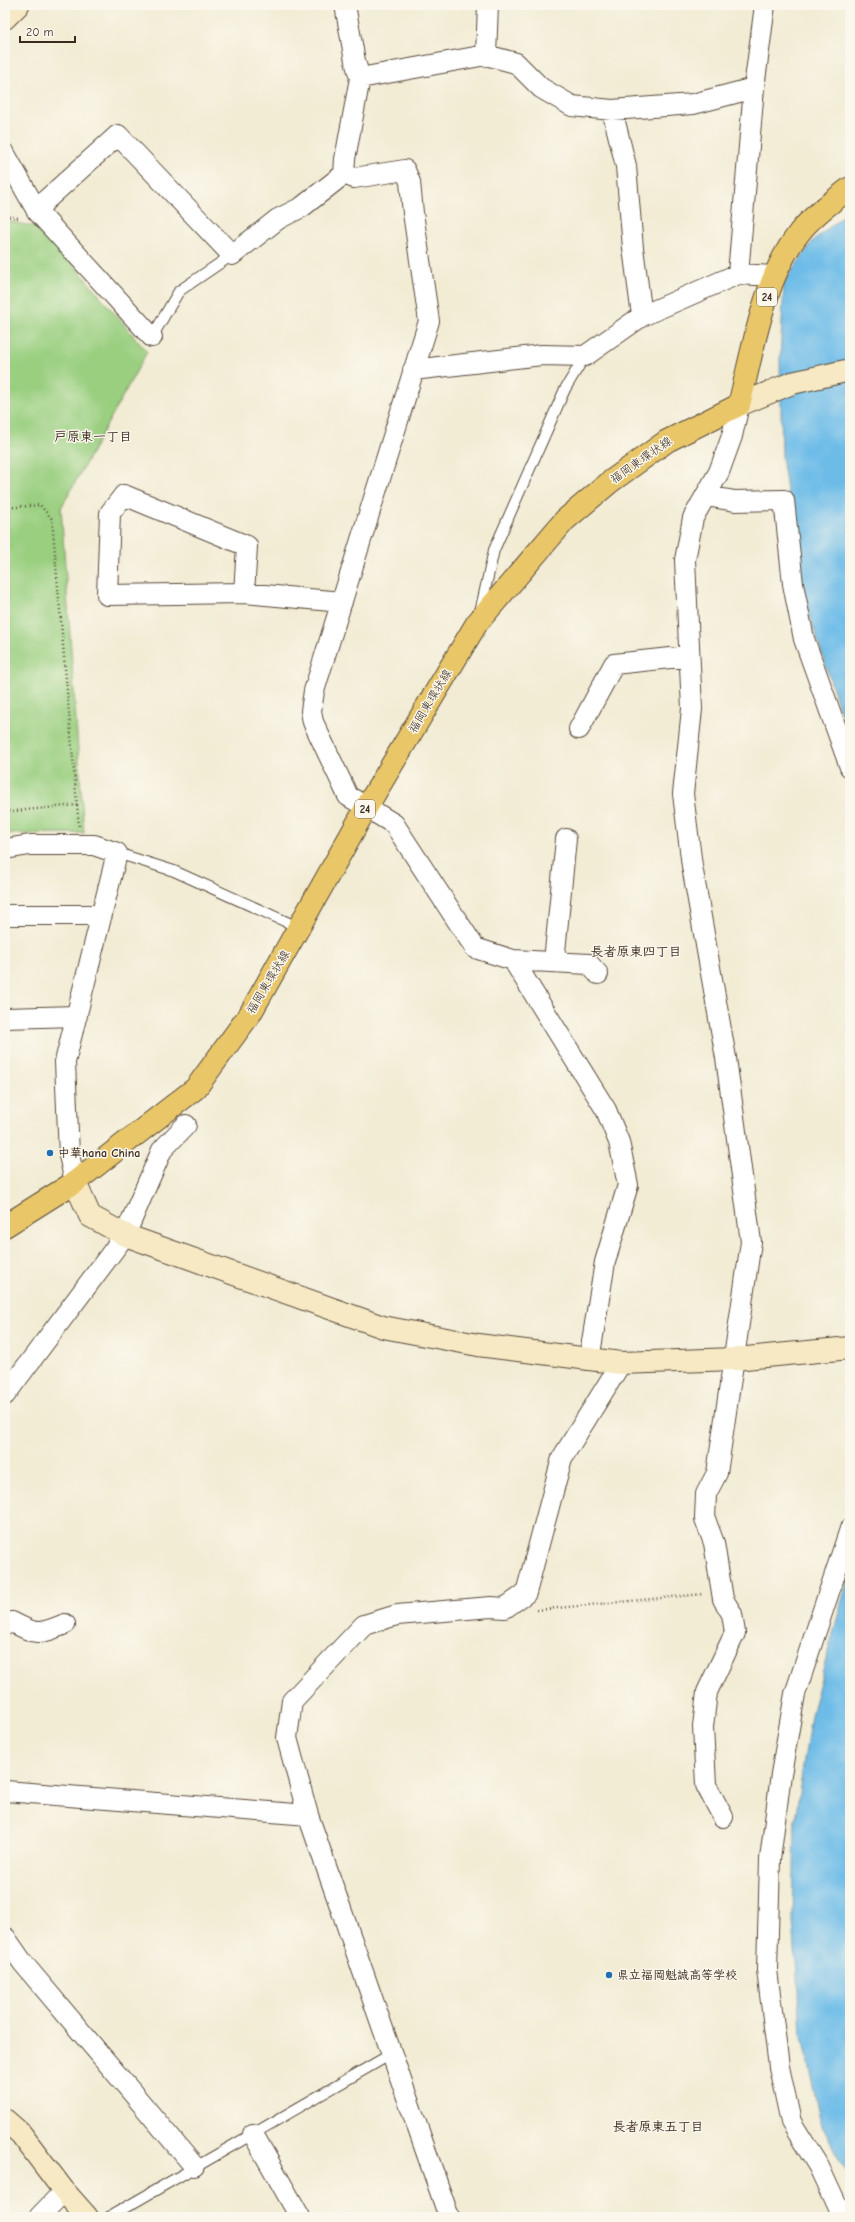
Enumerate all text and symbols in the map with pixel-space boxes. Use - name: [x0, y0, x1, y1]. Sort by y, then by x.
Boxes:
- scale bar: [20, 18, 75, 44]
- text: 20 m: [26, 25, 54, 39]
- road number: 24: [757, 288, 777, 306]
- district label: 戸原東一丁目: [54, 429, 132, 444]
- street label: 福岡東環状線: [607, 434, 675, 486]
- street label: 福岡東環状線: [405, 667, 455, 735]
- road number: 24: [355, 800, 375, 818]
- district label: 長者原東四丁目: [590, 944, 682, 959]
- street label: 福岡東環状線: [243, 948, 293, 1016]
- place label: 中華hana China: [58, 1146, 140, 1160]
- marker: 中華hana China: [45, 1148, 55, 1158]
- place label: 県立福岡魁誠高等学校: [617, 1968, 737, 1982]
- marker: 県立福岡魁誠高等学校: [604, 1970, 614, 1980]
- district label: 長者原東五丁目: [612, 2119, 704, 2134]

